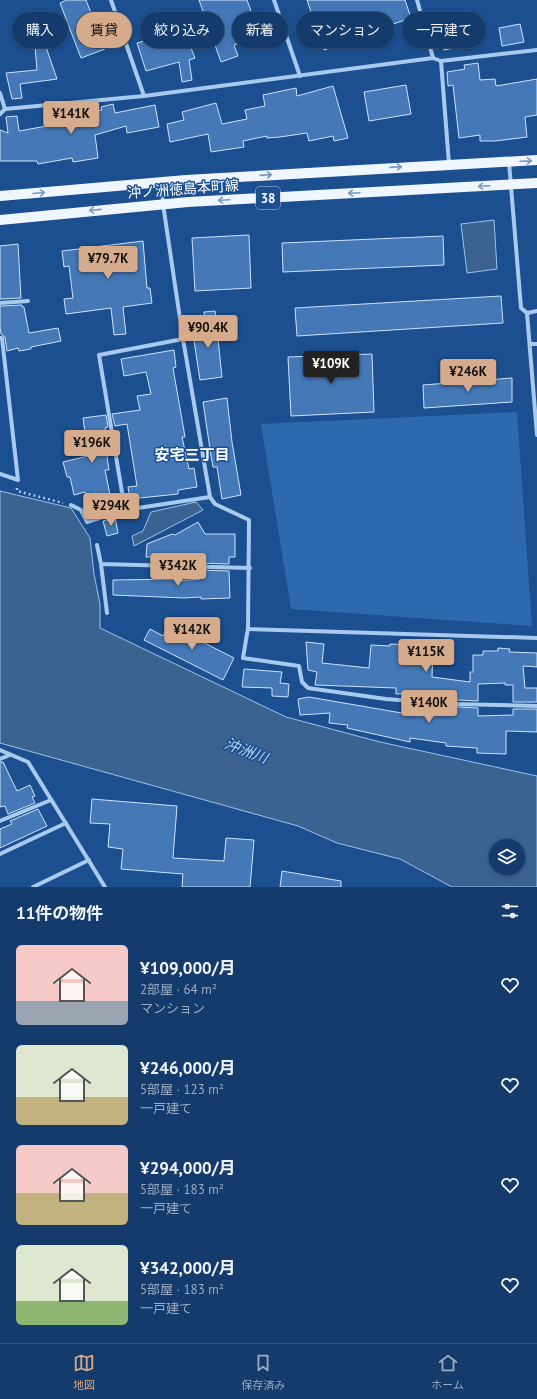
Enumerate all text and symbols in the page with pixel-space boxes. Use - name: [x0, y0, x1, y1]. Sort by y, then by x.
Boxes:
- chip: 購入: [12, 12, 68, 48]
- chip: 賃貸: [76, 12, 132, 48]
- chip: 絞り込み: [140, 12, 224, 48]
- chip: 新着: [232, 12, 288, 48]
- chip: マンション: [296, 12, 394, 48]
- chip: 一戸建て: [402, 12, 486, 48]
- pin: ¥141K: [43, 101, 99, 135]
- text: ¥141K: [52, 105, 90, 122]
- one-way arrow: [519, 157, 532, 164]
- one-way arrow: [389, 164, 402, 171]
- one-way arrow: [259, 172, 272, 179]
- street label: 沖ノ洲徳島本町線: [127, 176, 239, 202]
- one-way arrow: [478, 182, 491, 189]
- road number: 38: [256, 187, 280, 209]
- one-way arrow: [32, 189, 45, 196]
- one-way arrow: [348, 189, 361, 197]
- one-way arrow: [218, 196, 231, 204]
- one-way arrow: [89, 207, 102, 214]
- pin: ¥79.7K: [75, 246, 141, 280]
- text: ¥79.7K: [88, 250, 128, 267]
- pin: ¥90.4K: [175, 315, 241, 349]
- text: ¥90.4K: [188, 319, 228, 336]
- pin: ¥109K: [303, 351, 359, 385]
- text: ¥109K: [312, 355, 350, 372]
- pin: ¥246K: [440, 359, 496, 393]
- text: ¥246K: [449, 363, 487, 380]
- pin: ¥196K: [64, 430, 120, 464]
- text: ¥196K: [73, 434, 111, 451]
- district label: 安宅三丁目: [154, 445, 230, 464]
- pin: ¥294K: [83, 493, 139, 527]
- text: ¥294K: [92, 497, 130, 514]
- pin: ¥342K: [150, 553, 206, 587]
- text: ¥342K: [159, 557, 197, 574]
- pin: ¥142K: [164, 617, 220, 651]
- text: ¥142K: [173, 621, 211, 638]
- pin: ¥115K: [398, 639, 454, 673]
- text: ¥115K: [407, 643, 445, 660]
- pin: ¥140K: [401, 690, 457, 724]
- text: ¥140K: [410, 694, 448, 711]
- water label: 沖洲川: [222, 734, 272, 768]
- map controls: [489, 839, 525, 875]
- button: layers: [489, 839, 525, 875]
- icon: filters: [499, 900, 521, 922]
- text: 11件の物件: [16, 902, 103, 924]
- text: ¥109,000/月: [140, 957, 236, 979]
- icon: home: [48, 961, 96, 1009]
- icon: heart: [499, 974, 521, 996]
- text: 2部屋 · 64 m²: [140, 981, 217, 998]
- text: マンション: [140, 1000, 205, 1017]
- text: ¥246,000/月: [140, 1057, 236, 1079]
- icon: home: [48, 1061, 96, 1109]
- icon: heart: [499, 1074, 521, 1096]
- text: 5部屋 · 123 m²: [140, 1081, 224, 1098]
- text: 一戸建て: [140, 1100, 192, 1117]
- text: ¥294,000/月: [140, 1157, 236, 1179]
- icon: home: [48, 1161, 96, 1209]
- icon: heart: [499, 1174, 521, 1196]
- text: 5部屋 · 183 m²: [140, 1181, 224, 1198]
- text: 一戸建て: [140, 1200, 192, 1217]
- text: ¥342,000/月: [140, 1257, 236, 1279]
- icon: home: [48, 1261, 96, 1309]
- icon: heart: [499, 1274, 521, 1296]
- text: 5部屋 · 183 m²: [140, 1281, 224, 1298]
- text: 一戸建て: [140, 1300, 192, 1317]
- tab: 地図: [73, 1352, 95, 1392]
- tab: 保存済み: [241, 1352, 285, 1392]
- tab: ホーム: [431, 1352, 464, 1392]

